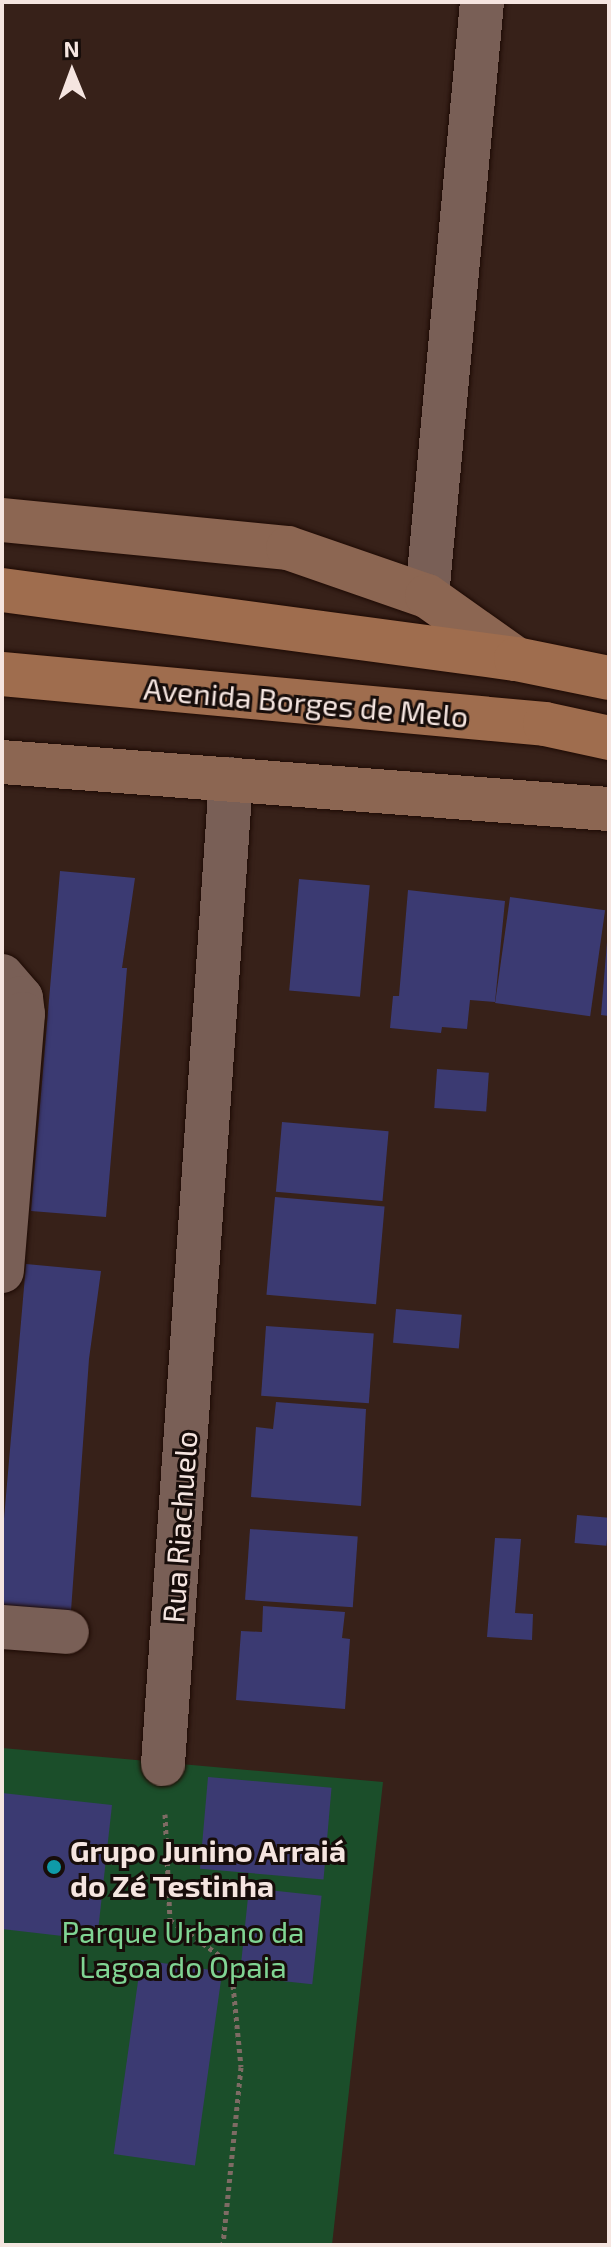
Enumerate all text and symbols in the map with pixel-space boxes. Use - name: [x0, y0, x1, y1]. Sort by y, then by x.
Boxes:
- north arrow: [32, 32, 112, 112]
- text: N: [63, 35, 80, 61]
- street label: Avenida Borges de Melo: [142, 670, 470, 734]
- street label: Rua Riachuelo: [154, 1430, 204, 1624]
- place label: Grupo Junino Arraiá do Zé Testinha: [70, 1832, 347, 1902]
- marker: Grupo Junino Arraiá do Zé Testinha: [45, 1858, 63, 1876]
- park label: Parque Urbano da Lagoa do Opaia: [61, 1913, 305, 1984]

